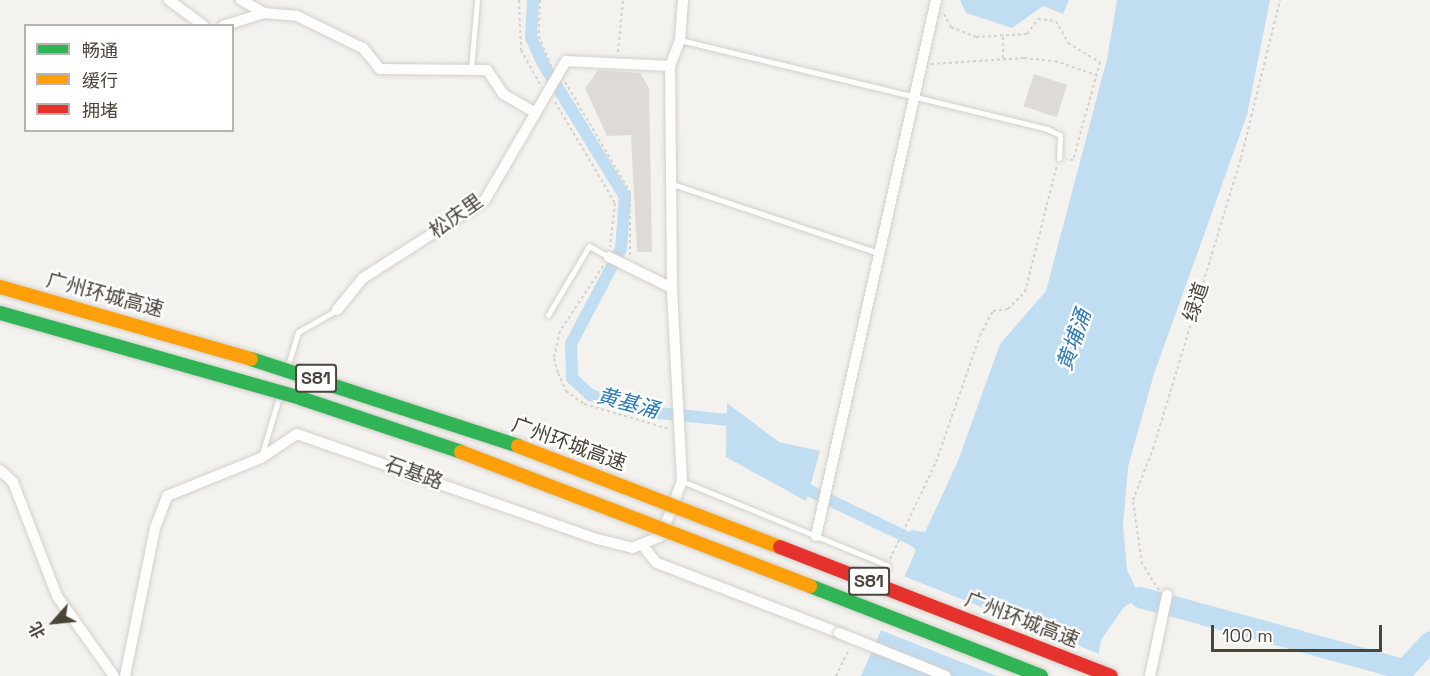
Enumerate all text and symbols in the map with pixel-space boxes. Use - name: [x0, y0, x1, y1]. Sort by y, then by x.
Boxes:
- legend: [24, 24, 234, 132]
- text: 畅通: [82, 39, 118, 62]
- text: 缓行: [82, 69, 118, 92]
- text: 拥堵: [82, 99, 118, 122]
- street label: 松庆里: [425, 189, 487, 243]
- street label: 广州环城高速: [44, 268, 166, 322]
- street label: 绿道: [1178, 279, 1214, 325]
- water label: 黄埔涌: [1052, 306, 1096, 374]
- road number: S81: [295, 363, 337, 393]
- water label: 黄基涌: [594, 383, 662, 423]
- street label: 广州环城高速: [509, 412, 629, 476]
- street label: 石基路: [382, 451, 446, 495]
- road number: S81: [848, 566, 890, 596]
- street label: 广州环城高速: [962, 587, 1082, 653]
- north arrow: [24, 592, 84, 652]
- scale bar: [1214, 613, 1385, 651]
- text: 北: [25, 619, 51, 642]
- text: 100 m: [1222, 624, 1273, 647]

